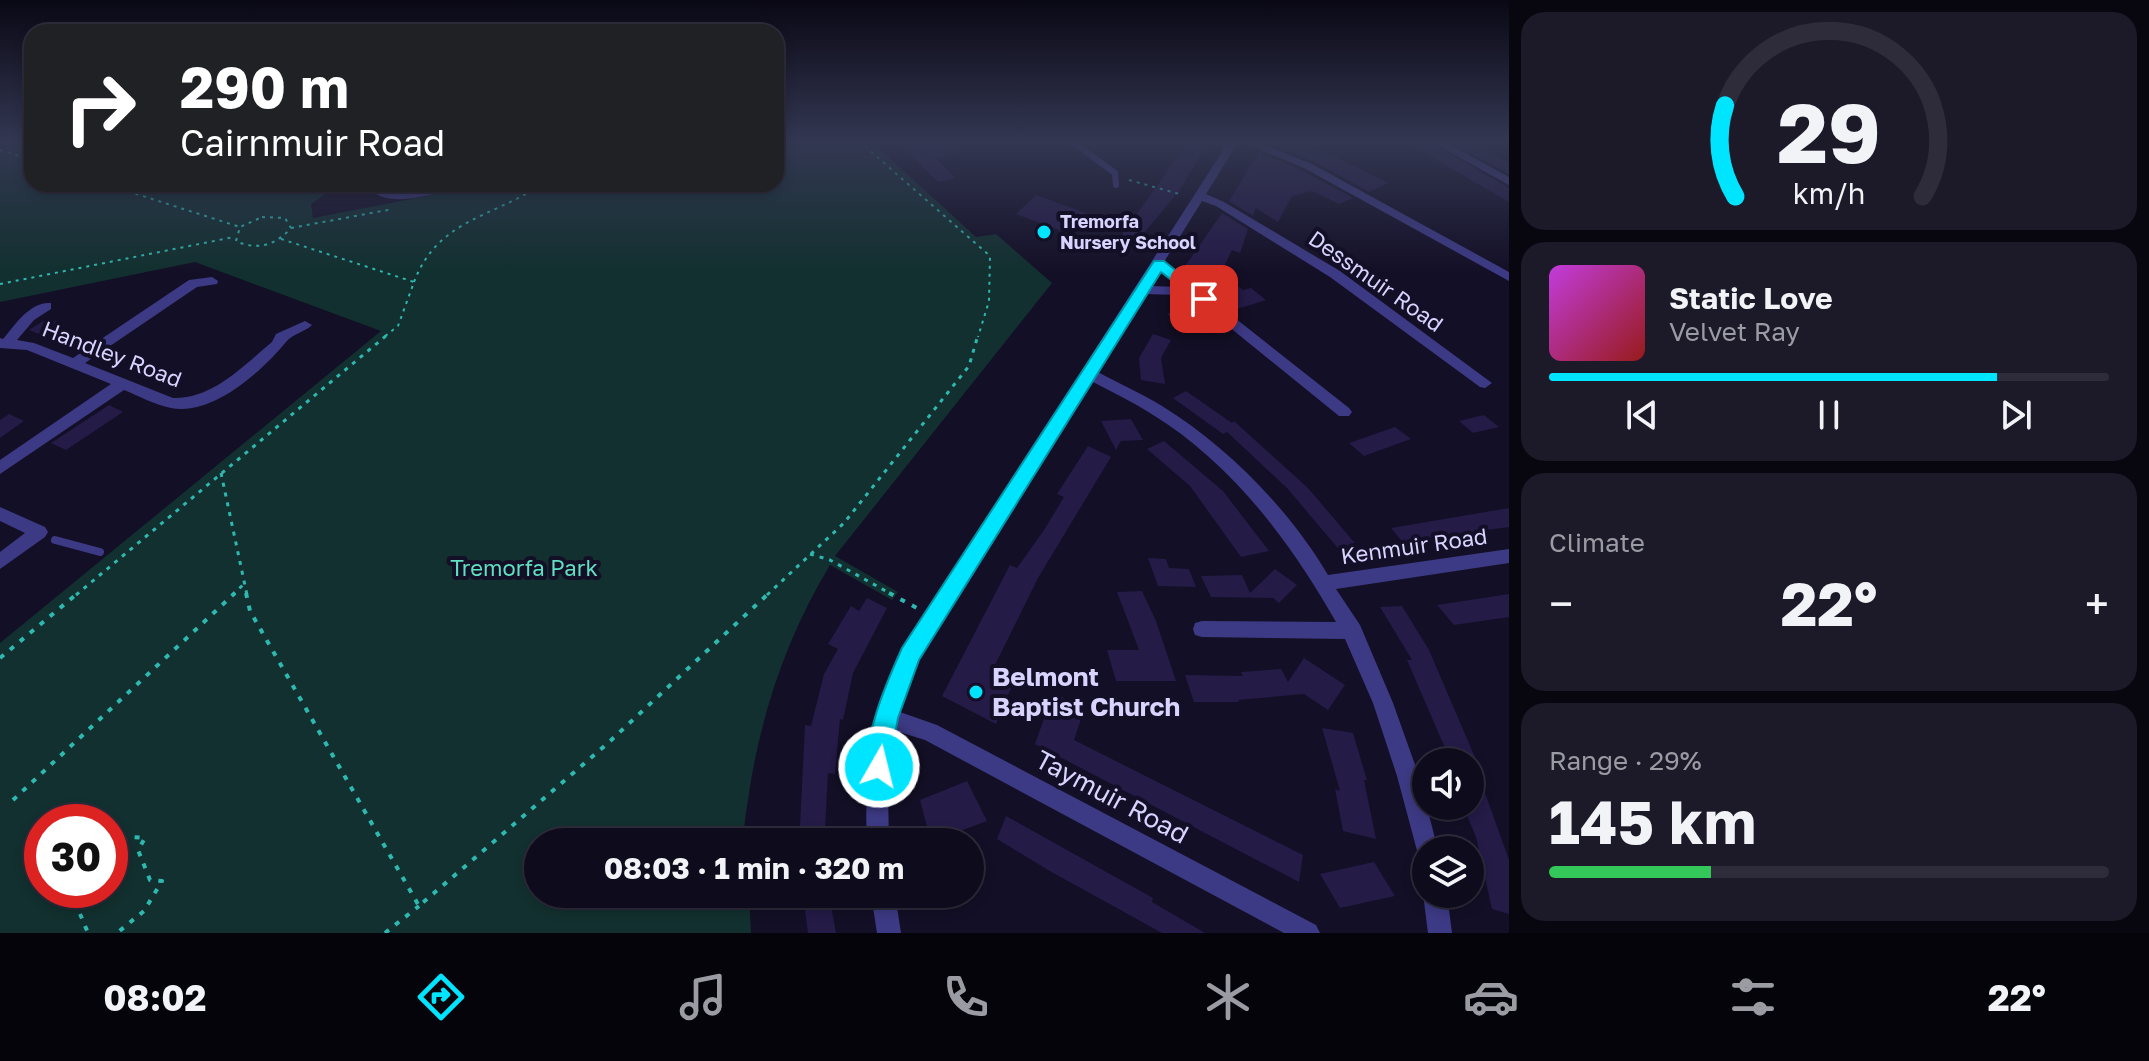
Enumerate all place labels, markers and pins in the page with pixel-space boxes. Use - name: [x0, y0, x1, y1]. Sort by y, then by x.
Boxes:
- place label: Tremorfa Nursery School: [1060, 210, 1196, 253]
- marker: Tremorfa Nursery School: [1035, 223, 1053, 241]
- pin: [1170, 265, 1238, 333]
- place label: Belmont Baptist Church: [992, 661, 1180, 722]
- marker: Belmont Baptist Church: [967, 683, 985, 701]

